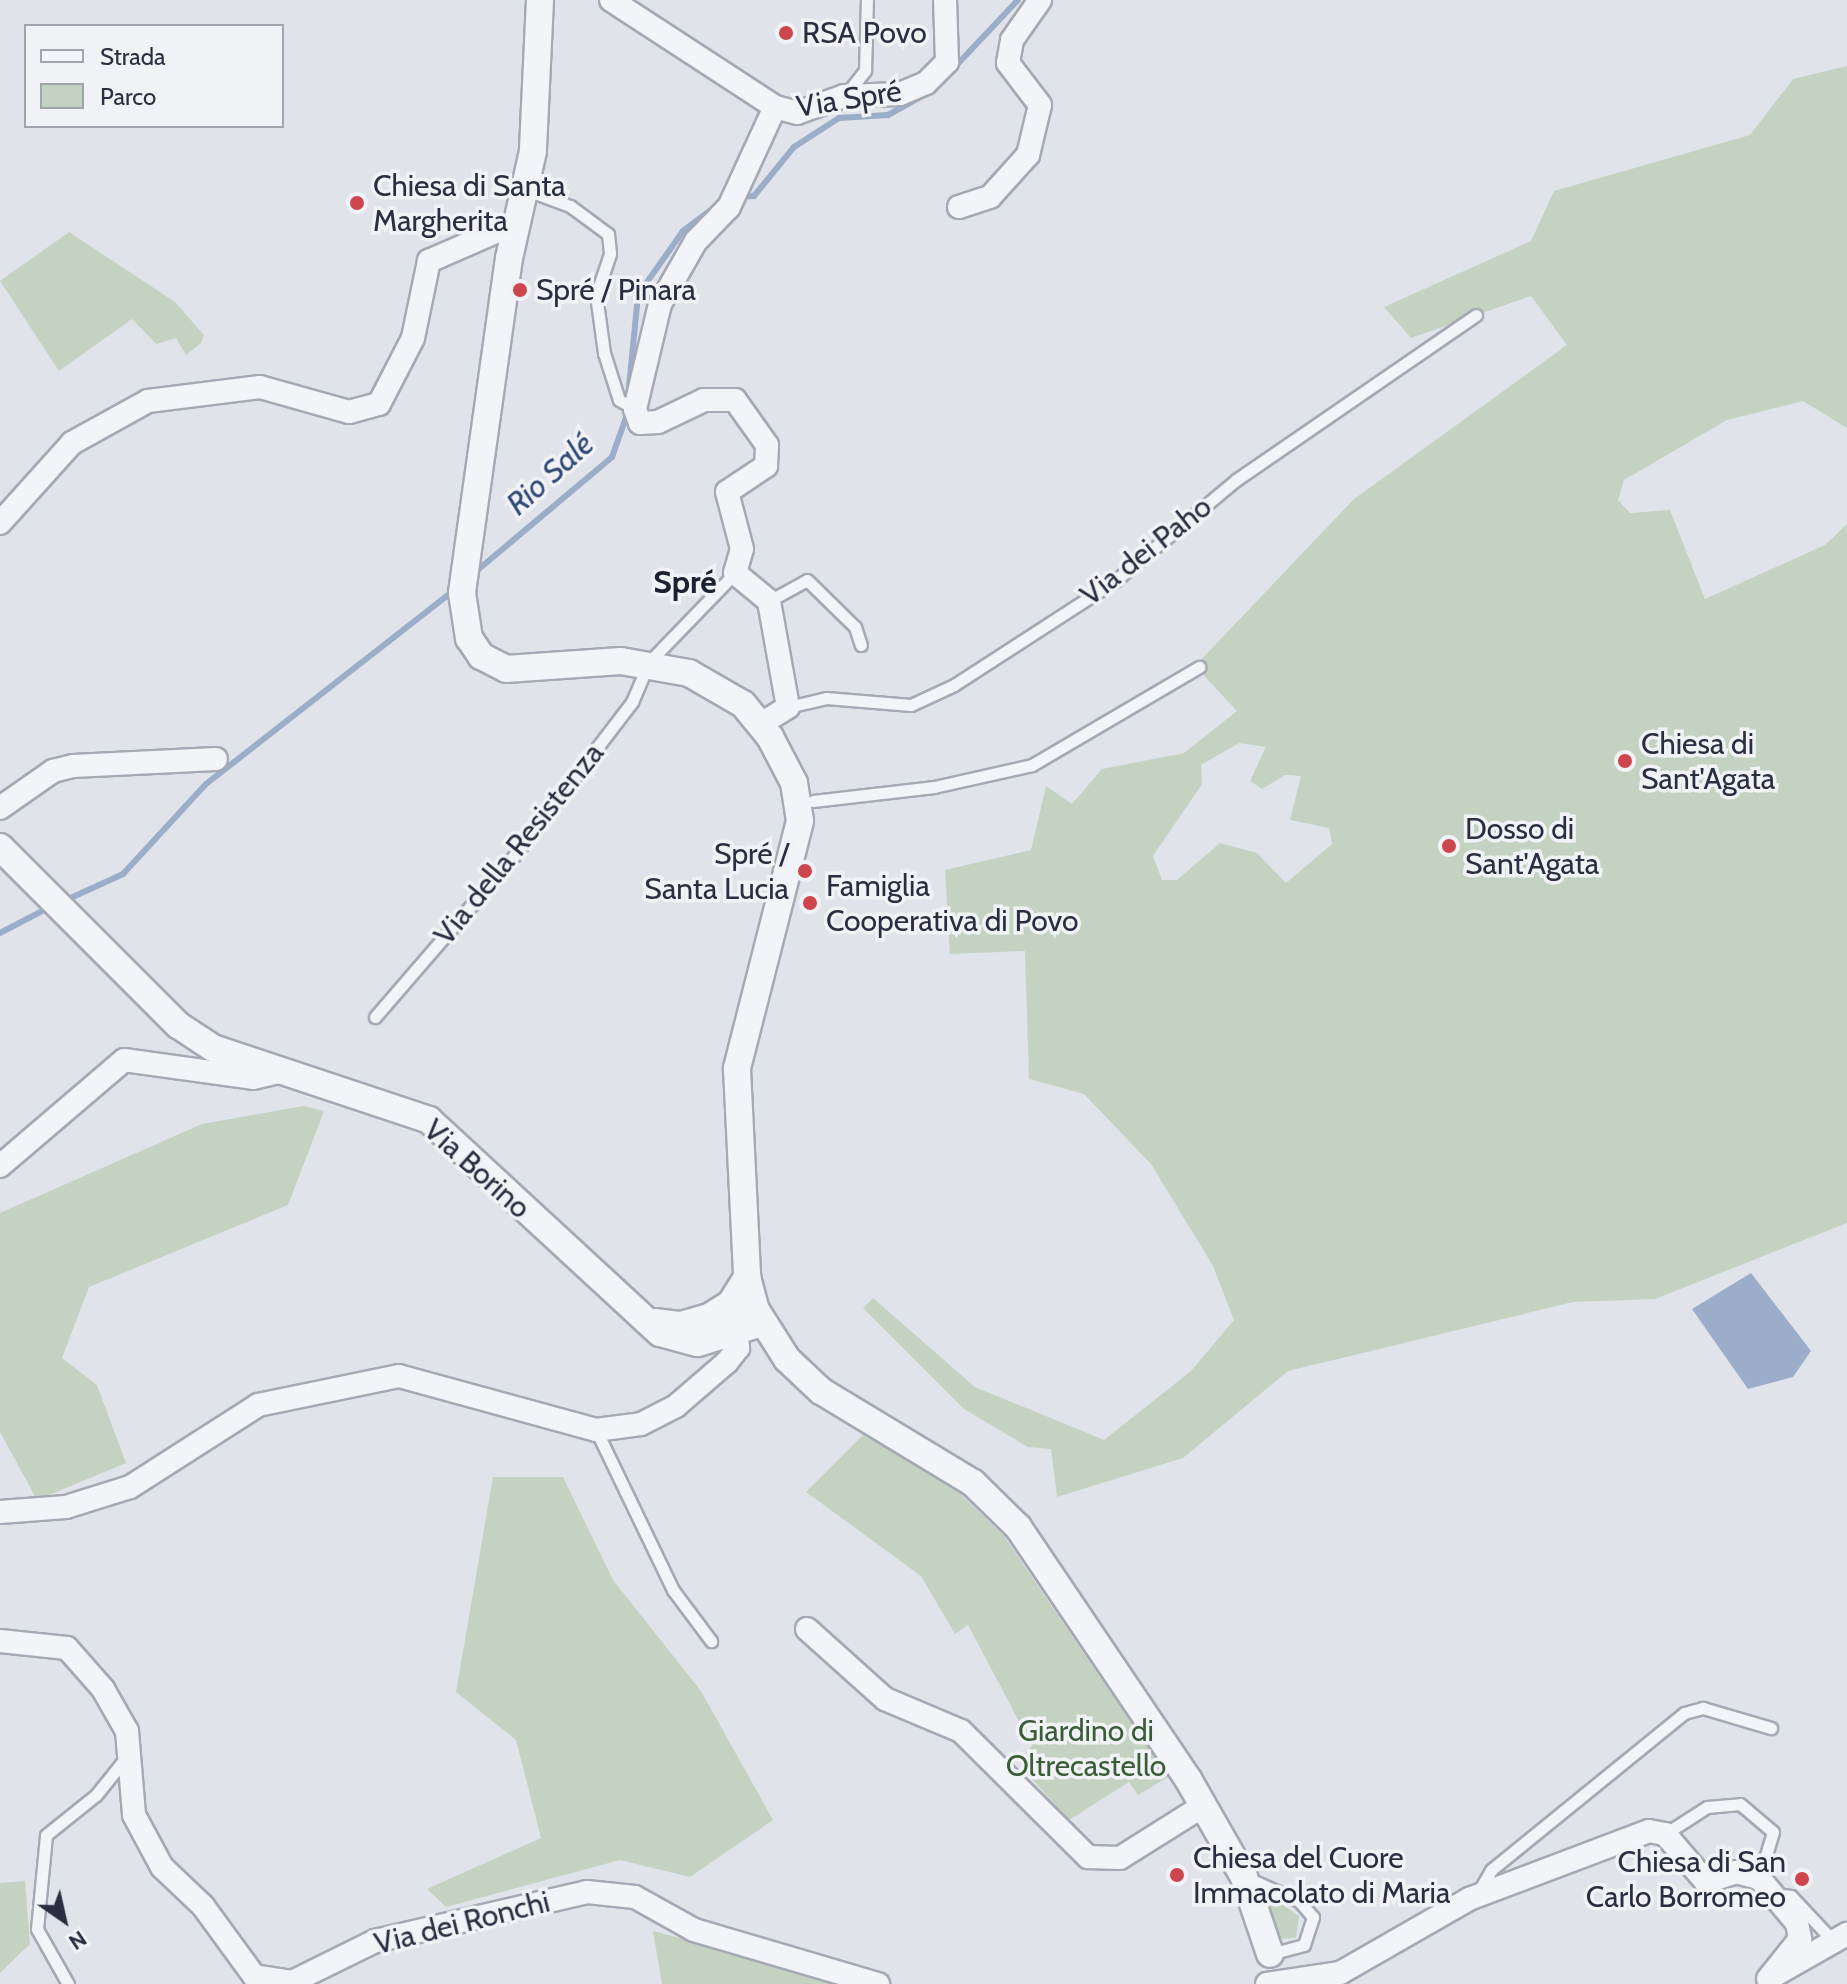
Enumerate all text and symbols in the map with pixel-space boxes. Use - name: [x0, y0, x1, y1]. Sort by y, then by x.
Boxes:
- place label: RSA Povo: [802, 15, 927, 51]
- legend: [24, 24, 284, 128]
- marker: RSA Povo: [777, 24, 795, 42]
- text: Strada: [100, 42, 166, 71]
- street label: Via Spré: [794, 73, 904, 125]
- text: Parco: [100, 82, 156, 111]
- place label: Chiesa di Santa Margherita: [373, 168, 566, 238]
- marker: Chiesa di Santa Margherita: [348, 194, 366, 212]
- place label: Spré / Pinara: [536, 272, 696, 308]
- marker: Spré / Pinara: [511, 281, 529, 299]
- water label: Rio Salé: [499, 425, 601, 523]
- street label: Via dei Paho: [1073, 489, 1219, 613]
- district label: Spré: [653, 563, 717, 601]
- place label: Chiesa di Sant'Agata: [1641, 726, 1775, 796]
- street label: Via della Resistenza: [427, 736, 611, 952]
- marker: Chiesa di Sant'Agata: [1616, 752, 1634, 770]
- place label: Dosso di Sant'Agata: [1465, 811, 1599, 882]
- place label: Spré / Santa Lucia: [644, 836, 789, 906]
- marker: Dosso di Sant'Agata: [1440, 837, 1458, 855]
- marker: Spré / Santa Lucia: [796, 862, 814, 880]
- place label: Famiglia Cooperativa di Povo: [826, 868, 1078, 938]
- marker: Famiglia Cooperativa di Povo: [801, 894, 819, 912]
- street label: Via Borino: [416, 1112, 538, 1226]
- park label: Giardino di Oltrecastello: [1006, 1713, 1166, 1784]
- place label: Chiesa del Cuore Immacolato di Maria: [1193, 1840, 1450, 1910]
- place label: Chiesa di San Carlo Borromeo: [1586, 1844, 1786, 1914]
- marker: Chiesa del Cuore Immacolato di Maria: [1168, 1866, 1186, 1884]
- marker: Chiesa di San Carlo Borromeo: [1793, 1870, 1811, 1888]
- north arrow: [24, 1880, 104, 1960]
- street label: Via dei Ronchi: [371, 1884, 553, 1962]
- text: N: [64, 1925, 92, 1956]

